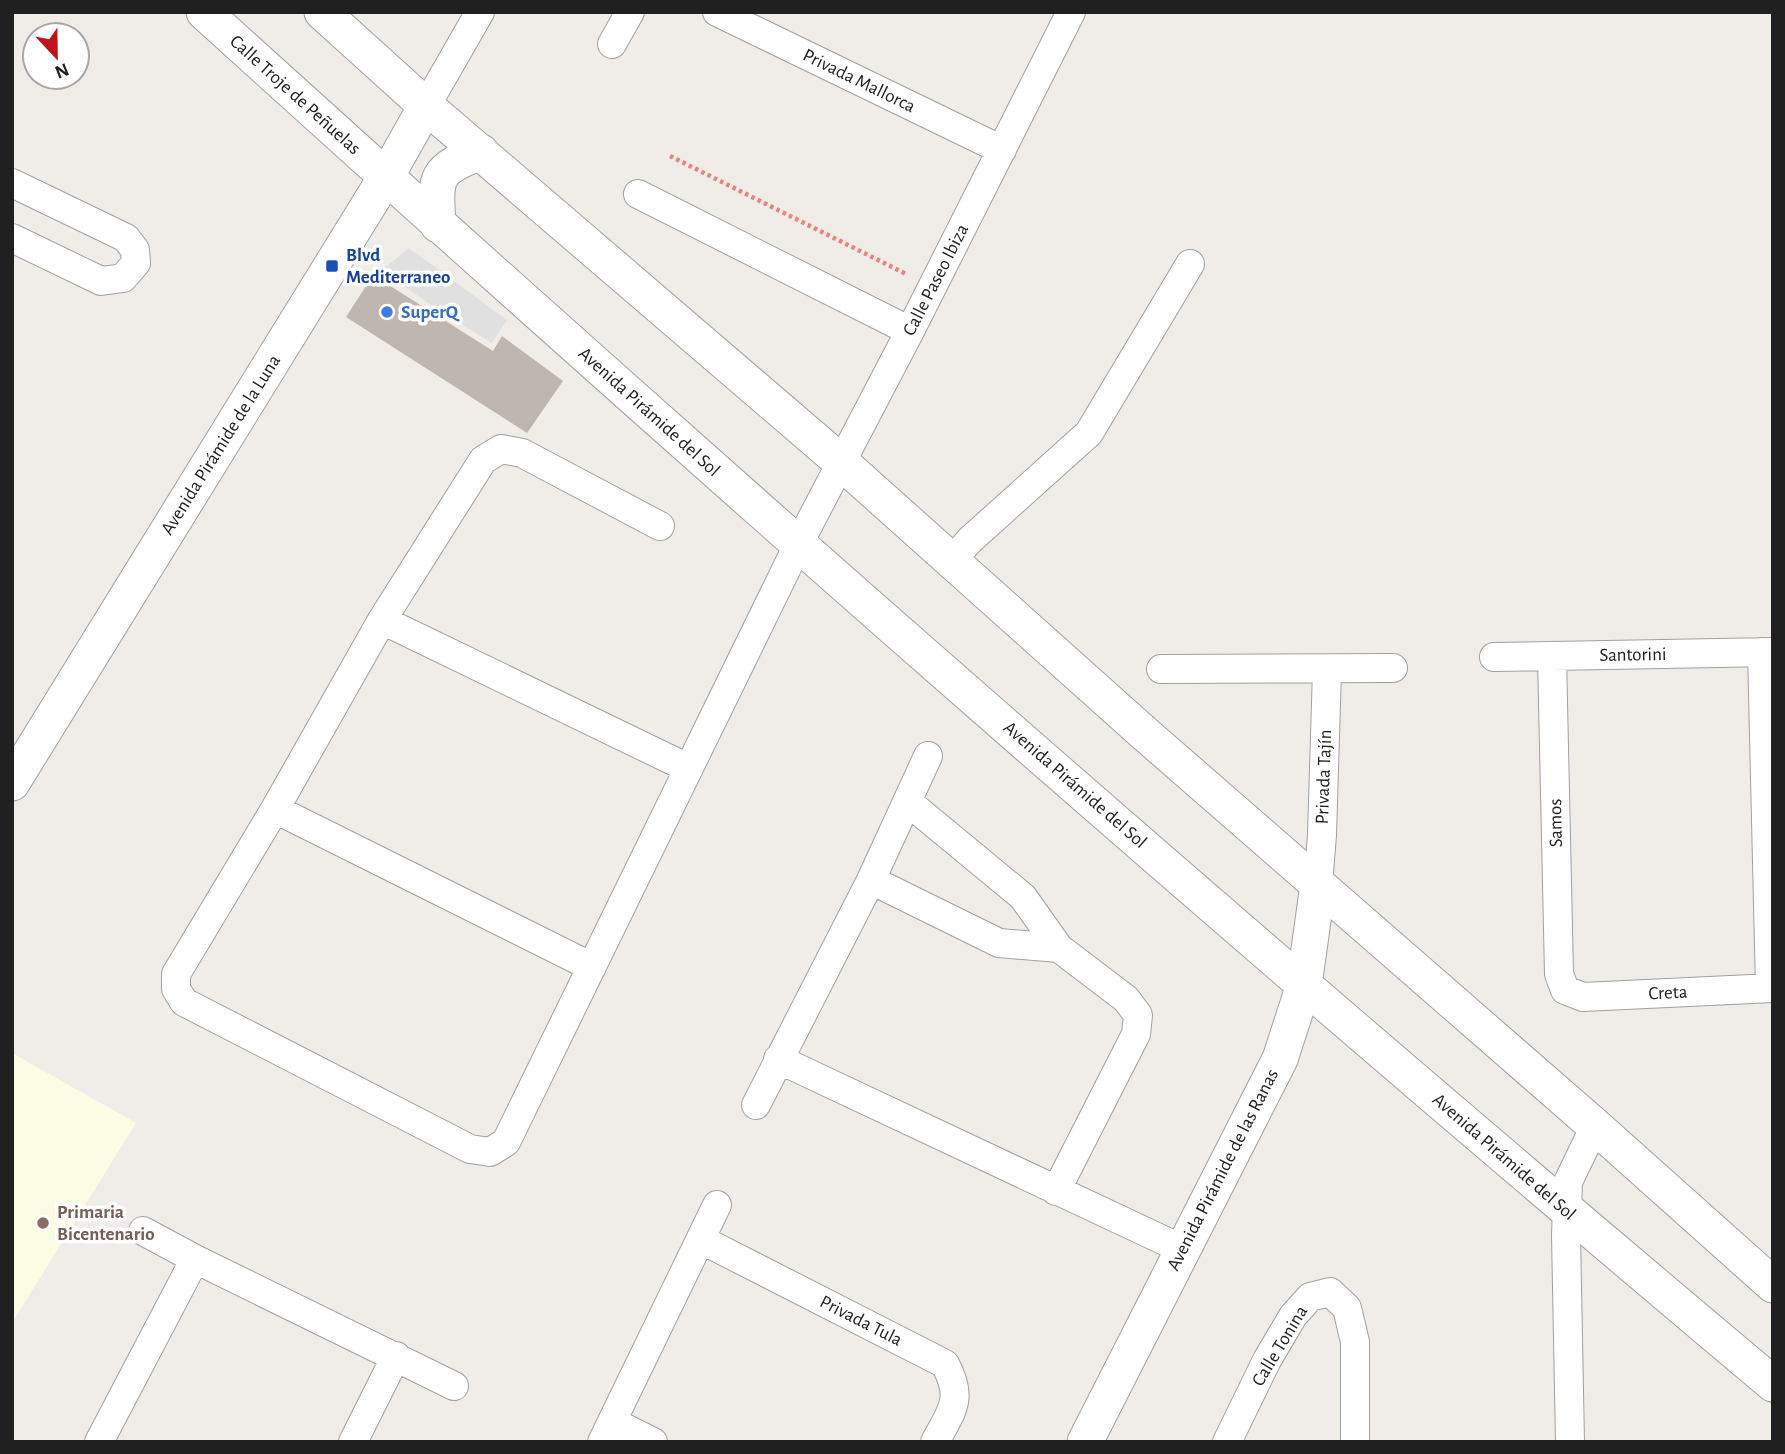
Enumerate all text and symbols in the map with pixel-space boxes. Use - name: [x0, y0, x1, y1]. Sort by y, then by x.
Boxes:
- north arrow: [21, 21, 91, 91]
- street label: Calle Troje de Peñuelas: [226, 31, 364, 159]
- street label: Privada Mallorca: [800, 46, 919, 117]
- text: N: [52, 59, 71, 82]
- street label: Calle Paseo Ibiza: [900, 221, 972, 339]
- place label: Blvd Mediterraneo: [346, 246, 450, 287]
- marker: Blvd Mediterraneo: [324, 258, 340, 274]
- place label: SuperQ: [401, 303, 460, 322]
- marker: SuperQ: [379, 304, 395, 320]
- street label: Avenida Pirámide del Sol: [575, 344, 723, 480]
- street label: Avenida Pirámide de la Luna: [158, 352, 284, 538]
- street label: Santorini: [1599, 645, 1667, 665]
- street label: Avenida Pirámide del Sol: [1000, 718, 1150, 852]
- street label: Privada Tajín: [1313, 729, 1335, 825]
- street label: Samos: [1546, 798, 1566, 848]
- street label: Creta: [1648, 982, 1688, 1004]
- street label: Avenida Pirámide de las Ranas: [1164, 1066, 1282, 1274]
- street label: Avenida Pirámide del Sol: [1429, 1090, 1579, 1224]
- place label: Primaria Bicentenario: [57, 1203, 155, 1244]
- marker: Primaria Bicentenario: [35, 1215, 51, 1231]
- street label: Privada Tula: [817, 1292, 905, 1350]
- street label: Calle Tonina: [1249, 1302, 1311, 1390]

